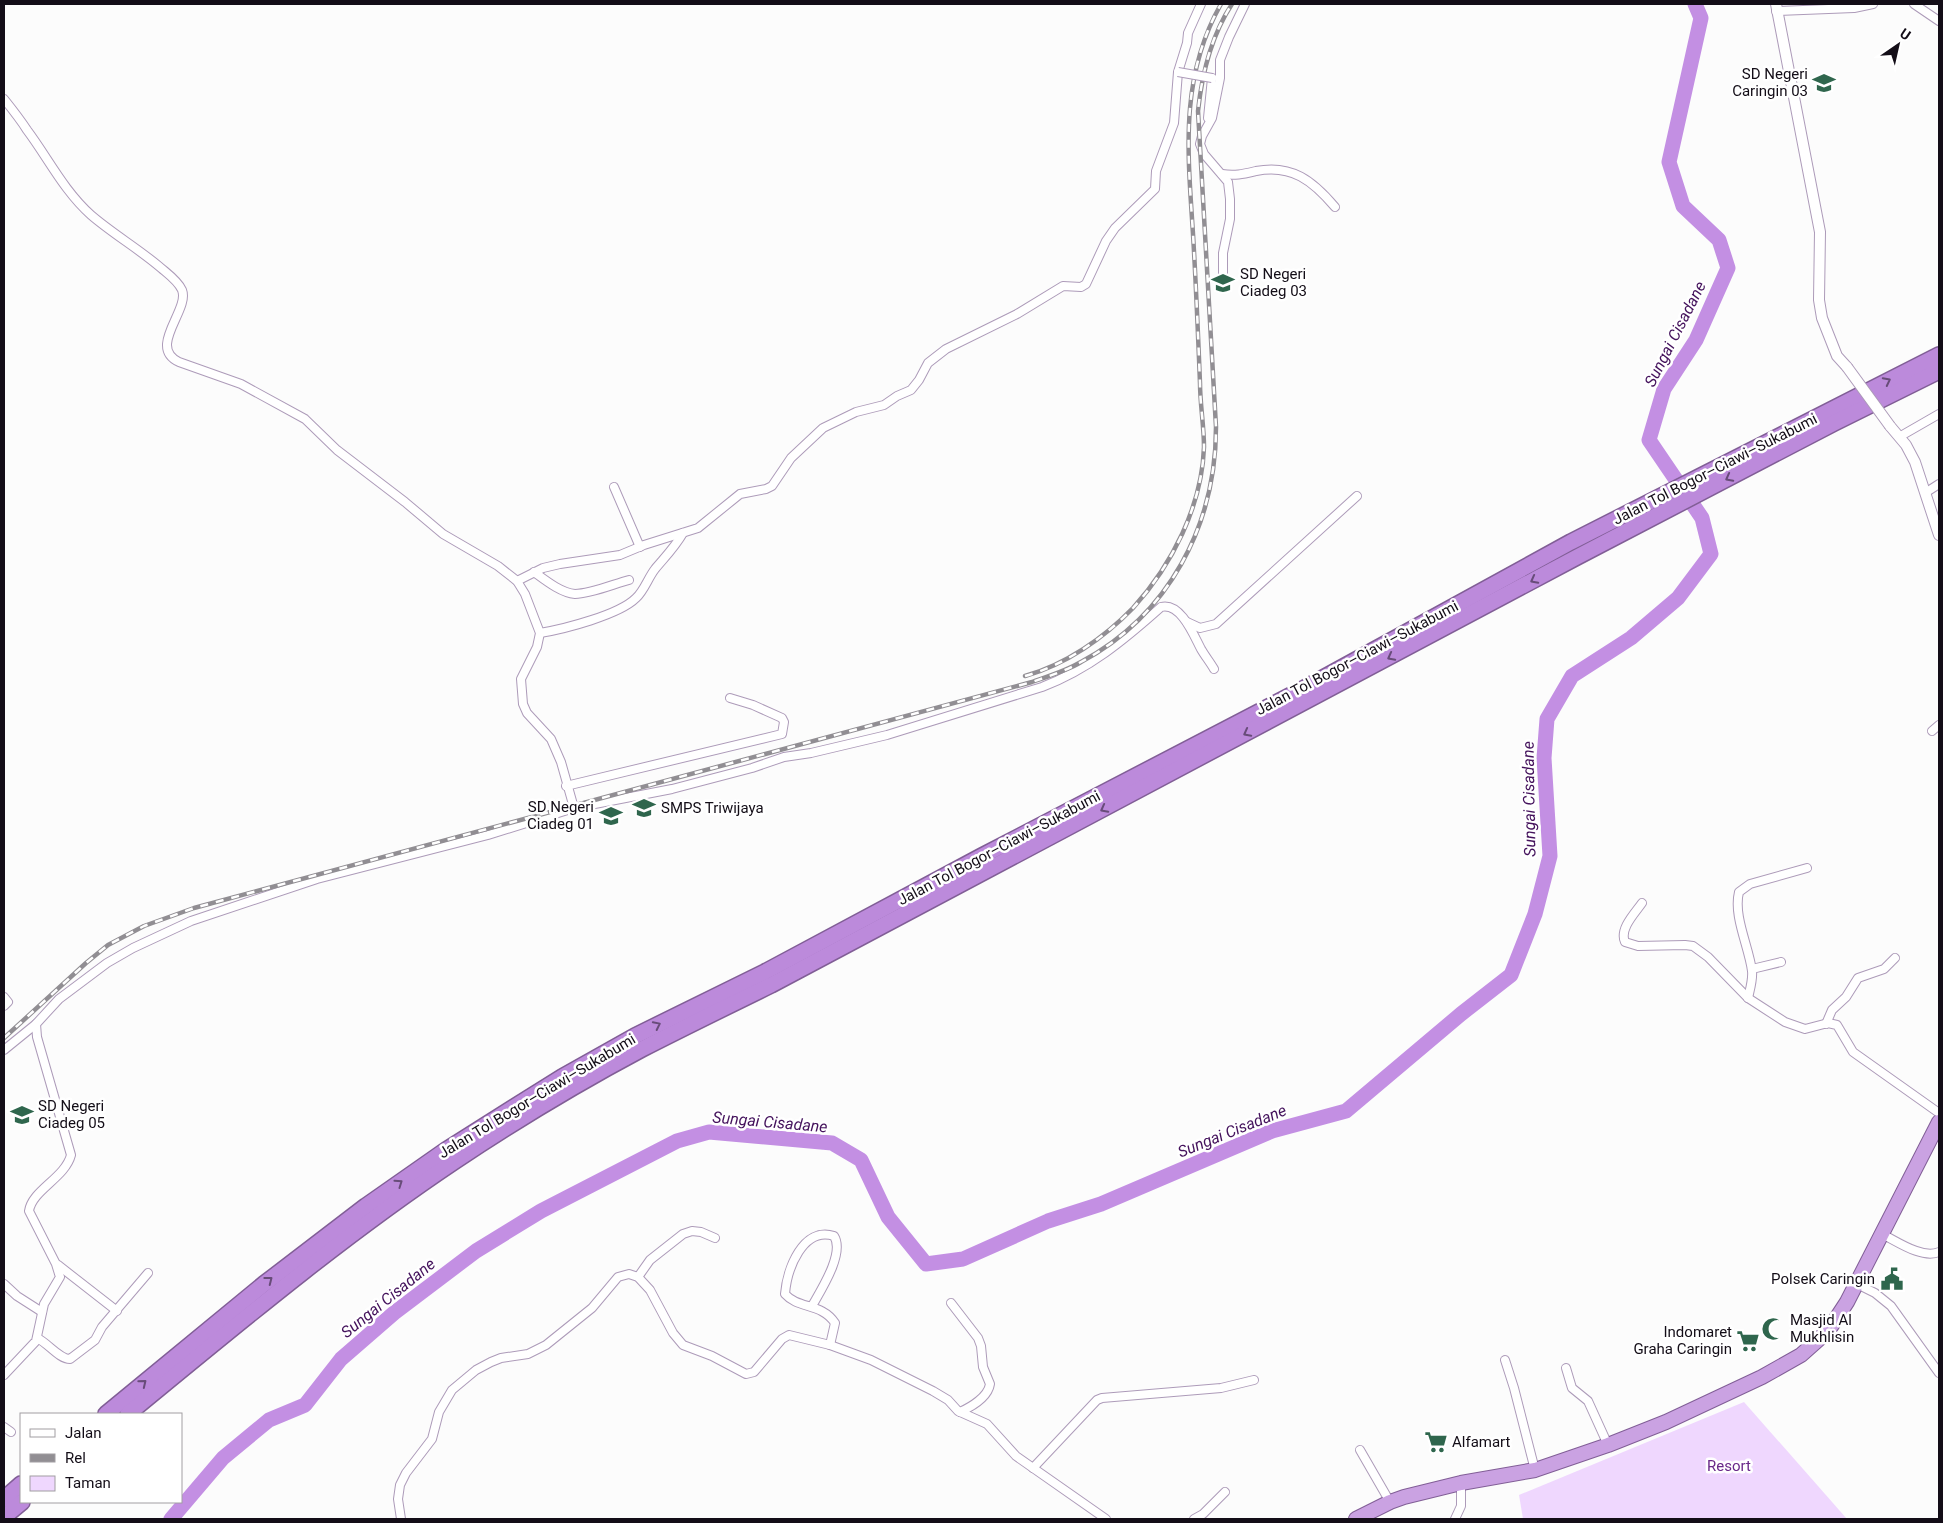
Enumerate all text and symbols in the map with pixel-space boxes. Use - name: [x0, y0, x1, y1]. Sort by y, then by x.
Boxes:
- north arrow: [1873, 20, 1923, 70]
- text: U: [1897, 25, 1914, 43]
- place label: SD Negeri Caringin 03: [1732, 65, 1808, 100]
- school or university icon: SD Negeri Caringin 03: [1811, 70, 1837, 96]
- place label: SD Negeri Ciadeg 03: [1240, 265, 1307, 300]
- school or university icon: SD Negeri Ciadeg 03: [1210, 270, 1236, 296]
- water label: Sungai Cisadane: [1640, 278, 1710, 390]
- one-way arrow: [1882, 377, 1891, 387]
- street label: Jalan Tol Bogor–Ciawi–Sukabumi: [1610, 410, 1820, 528]
- one-way arrow: [1725, 472, 1734, 482]
- one-way arrow: [1531, 574, 1540, 584]
- street label: Jalan Tol Bogor–Ciawi–Sukabumi: [1253, 597, 1461, 719]
- one-way arrow: [1387, 651, 1396, 661]
- one-way arrow: [1244, 727, 1253, 737]
- water label: Sungai Cisadane: [1518, 741, 1540, 857]
- street label: Jalan Tol Bogor–Ciawi–Sukabumi: [895, 787, 1103, 909]
- school or university icon: SMPS Triwijaya: [631, 795, 657, 821]
- place label: SD Negeri Ciadeg 01: [527, 798, 594, 833]
- place label: SMPS Triwijaya: [661, 799, 764, 817]
- school or university icon: SD Negeri Ciadeg 01: [598, 803, 624, 829]
- one-way arrow: [1100, 803, 1109, 813]
- one-way arrow: [652, 1021, 661, 1031]
- street label: Jalan Tol Bogor–Ciawi–Sukabumi: [435, 1030, 639, 1162]
- place label: SD Negeri Ciadeg 05: [38, 1097, 105, 1132]
- water label: Sungai Cisadane: [1175, 1101, 1289, 1161]
- school or university icon: SD Negeri Ciadeg 05: [9, 1102, 35, 1128]
- water label: Sungai Cisadane: [712, 1108, 828, 1136]
- one-way arrow: [393, 1180, 403, 1189]
- water label: Sungai Cisadane: [337, 1254, 439, 1342]
- public building icon: Polsek Caringin: [1879, 1266, 1905, 1292]
- place label: Polsek Caringin: [1771, 1270, 1875, 1288]
- one-way arrow: [263, 1277, 273, 1286]
- place label: Masjid Al Mukhlisin: [1790, 1311, 1854, 1346]
- mosque icon: Masjid Al Mukhlisin: [1760, 1316, 1786, 1342]
- place label: Indomaret Graha Caringin: [1633, 1323, 1732, 1358]
- supermarket icon: Indomaret Graha Caringin: [1735, 1328, 1761, 1354]
- one-way arrow: [138, 1380, 147, 1389]
- legend: [20, 1413, 182, 1503]
- text: Jalan: [65, 1424, 102, 1442]
- supermarket icon: Alfamart: [1423, 1429, 1449, 1455]
- place label: Alfamart: [1452, 1433, 1511, 1451]
- text: Rel: [65, 1449, 86, 1467]
- park label: Resort: [1707, 1457, 1751, 1475]
- text: Taman: [65, 1474, 111, 1492]

